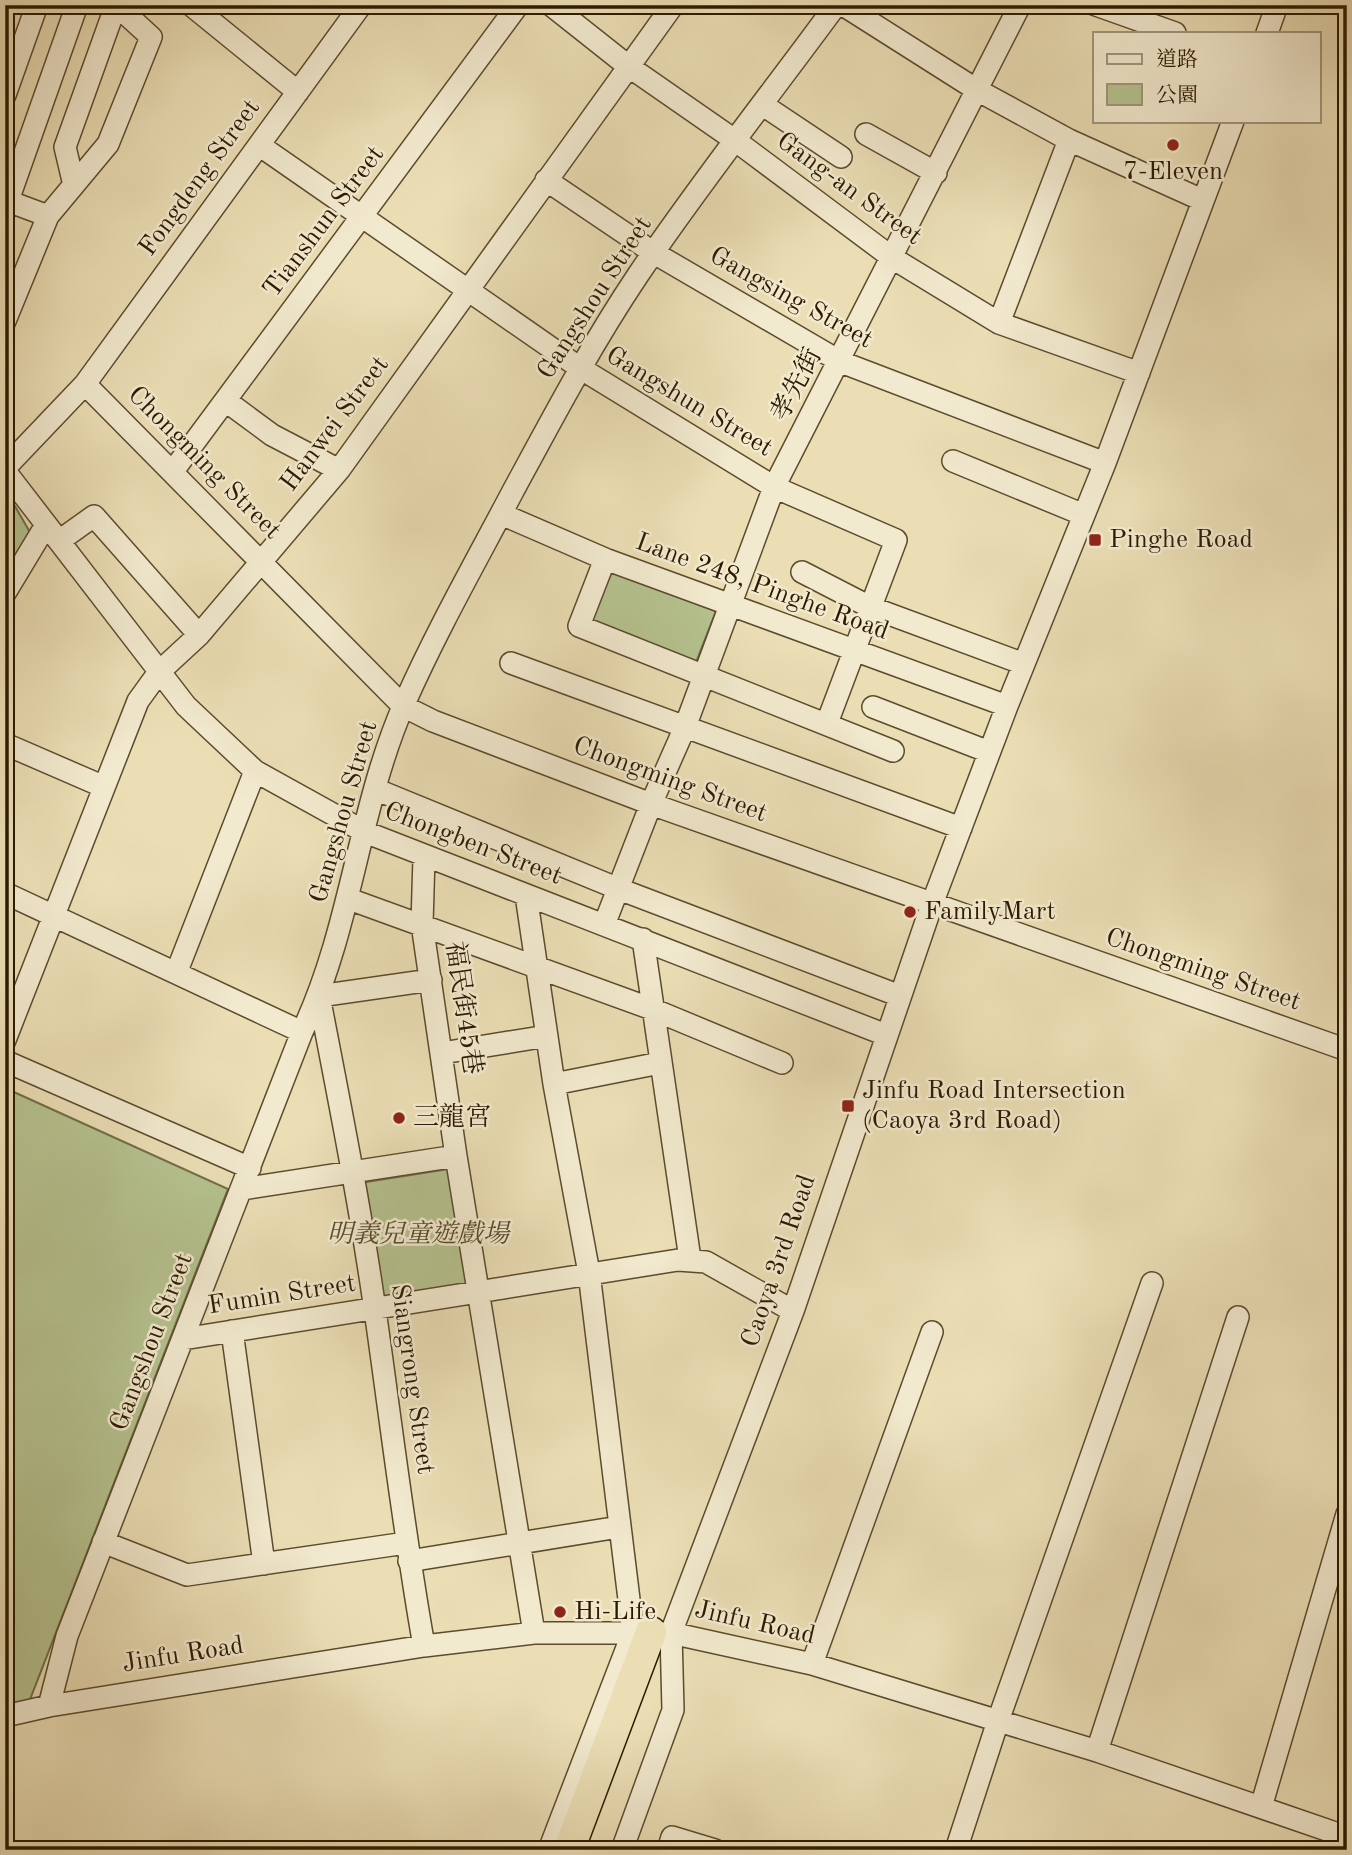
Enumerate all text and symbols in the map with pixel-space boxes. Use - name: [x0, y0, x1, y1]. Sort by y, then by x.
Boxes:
- legend: [1093, 32, 1320, 122]
- text: 道路: [1156, 48, 1198, 71]
- text: 公園: [1156, 83, 1198, 107]
- street label: Fongdeng Street: [135, 95, 265, 261]
- street label: Gang-an Street: [772, 128, 926, 250]
- marker: 7-Eleven: [1165, 137, 1181, 153]
- street label: Tianshun Street: [259, 141, 389, 303]
- place label: 7-Eleven: [1123, 159, 1223, 185]
- street label: Gangshou Street: [533, 212, 657, 384]
- street label: Gangsing Street: [705, 242, 877, 354]
- street label: Gangshun Street: [601, 342, 777, 462]
- street label: 孝先街: [765, 344, 827, 426]
- street label: Hanwei Street: [276, 352, 394, 496]
- street label: Chongming Street: [123, 382, 285, 544]
- place label: Pinghe Road: [1109, 527, 1253, 553]
- street label: Lane 248, Pinghe Road: [632, 529, 892, 645]
- marker: Pinghe Road: [1087, 532, 1103, 548]
- street label: Gangshou Street: [306, 718, 382, 906]
- street label: Chongming Street: [569, 733, 771, 827]
- street label: Chongben Street: [381, 798, 565, 890]
- place label: FamilyMart: [924, 899, 1056, 925]
- marker: FamilyMart: [902, 904, 918, 920]
- street label: Chongming Street: [1102, 924, 1304, 1016]
- street label: 福民街45巷: [441, 939, 487, 1076]
- place label: Jinfu Road Intersection (Caoya 3rd Road): [862, 1078, 1126, 1134]
- marker: Jinfu Road Intersection (Caoya 3rd Road): [840, 1098, 856, 1114]
- place label: 三龍宮: [413, 1102, 491, 1131]
- marker: 三龍宮: [391, 1110, 407, 1126]
- street label: Caoya 3rd Road: [737, 1171, 821, 1351]
- park label: 明義兒童遊戲場: [327, 1220, 511, 1248]
- street label: Gangshou Street: [106, 1250, 198, 1434]
- street label: Fumin Street: [206, 1270, 358, 1320]
- street label: Siangrong Street: [386, 1282, 438, 1476]
- street label: Jinfu Road: [692, 1597, 818, 1649]
- place label: Hi-Life: [574, 1599, 656, 1625]
- marker: Hi-Life: [552, 1604, 568, 1620]
- street label: Jinfu Road: [120, 1633, 246, 1677]

